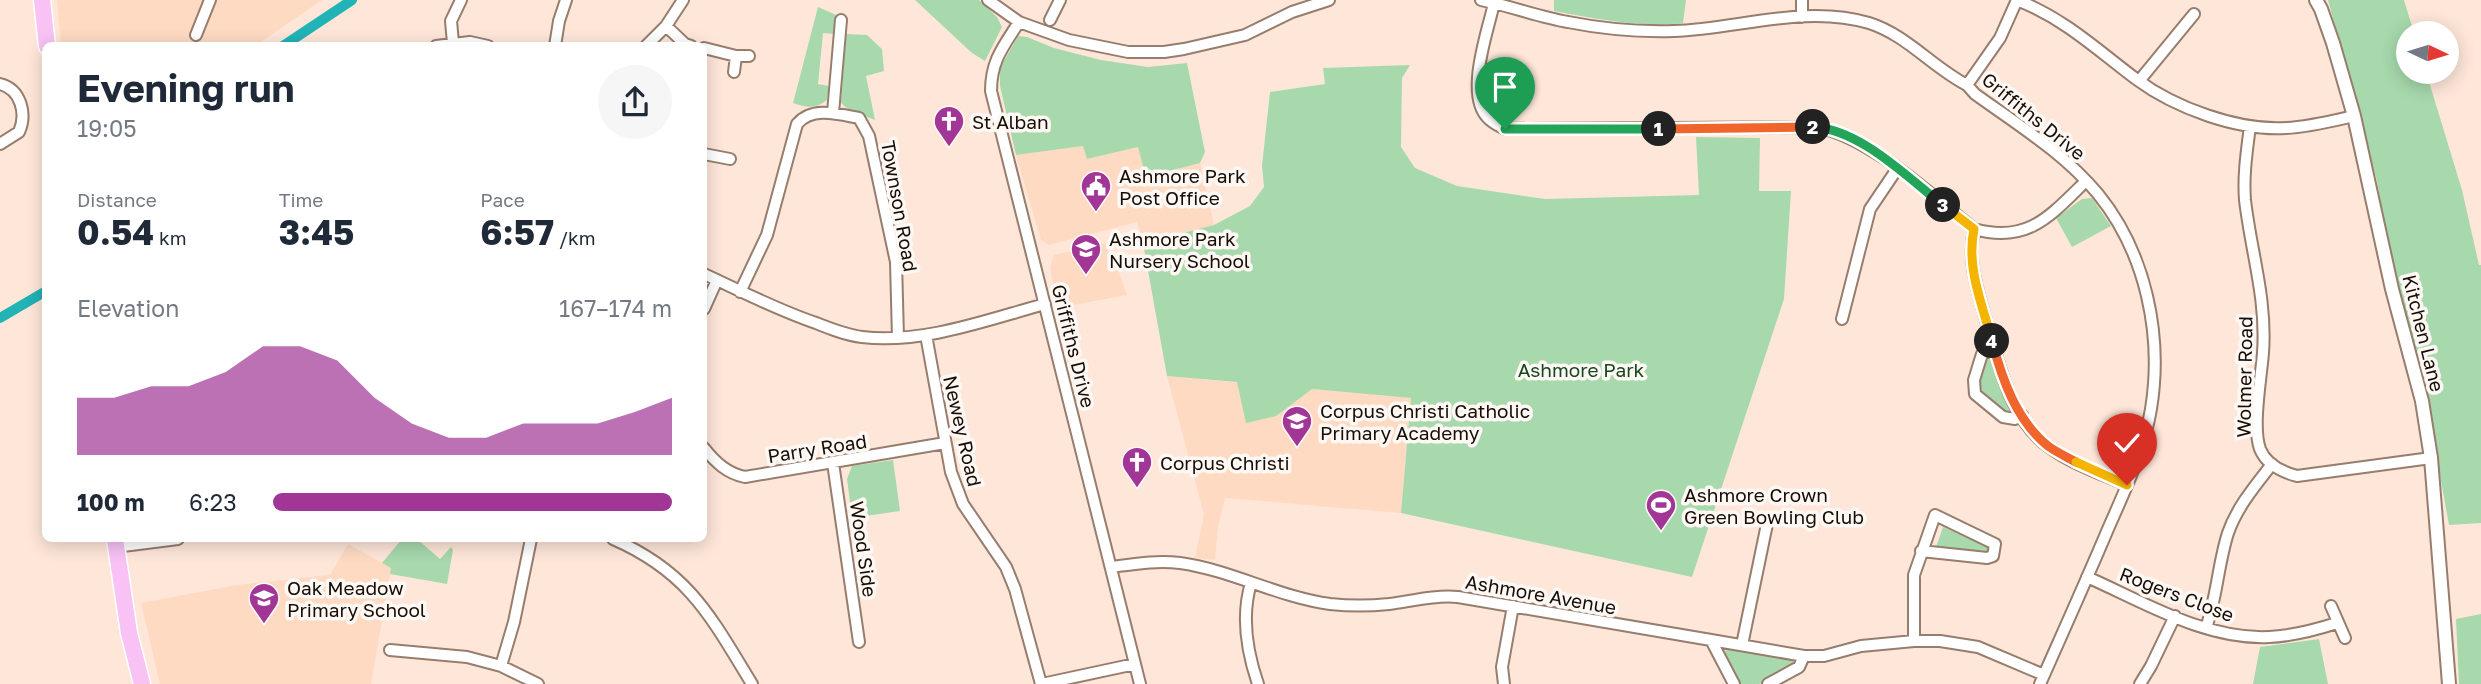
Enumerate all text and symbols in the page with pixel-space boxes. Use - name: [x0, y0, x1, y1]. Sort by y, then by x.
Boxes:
- north arrow: [2396, 21, 2459, 84]
- map controls: [2396, 21, 2459, 84]
- pin: [1475, 57, 1535, 129]
- text: Evening run: [77, 65, 295, 110]
- button: share: [598, 65, 672, 139]
- street label: Griffiths Drive: [1978, 67, 2090, 165]
- icon: arrive: [1486, 68, 1524, 106]
- church icon: St Alban: [932, 104, 966, 148]
- place label: St Alban: [972, 110, 1049, 133]
- pin: 2: [1796, 110, 1830, 144]
- pin: 1: [1642, 111, 1676, 146]
- text: 19:05: [77, 114, 137, 142]
- text: 2: [1807, 115, 1818, 138]
- text: 1: [1654, 117, 1663, 140]
- street label: Townson Road: [877, 139, 923, 273]
- place label: Ashmore Park Post Office: [1119, 164, 1246, 209]
- public building icon: Ashmore Park Post Office: [1079, 169, 1113, 213]
- text: Distance: [77, 188, 157, 211]
- text: Time: [279, 188, 323, 211]
- text: Pace: [480, 188, 525, 211]
- pin: 3: [1926, 188, 1960, 222]
- text: 3: [1937, 193, 1948, 216]
- text: 0.54: [77, 211, 154, 253]
- text: 3:45: [279, 211, 354, 253]
- text: 6:57: [480, 211, 554, 253]
- text: km: [154, 226, 187, 249]
- text: /km: [554, 226, 596, 249]
- place label: Ashmore Park Nursery School: [1109, 227, 1250, 272]
- school or university icon: Ashmore Park Nursery School: [1069, 232, 1103, 276]
- street label: Kitchen Lane: [2398, 272, 2450, 394]
- street label: Griffiths Drive: [1048, 282, 1100, 410]
- text: Elevation: [77, 294, 179, 322]
- text: 167–174 m: [559, 294, 672, 322]
- street label: Wolmer Road: [2231, 316, 2257, 438]
- pin: 4: [1974, 324, 2010, 358]
- text: 4: [1986, 329, 1997, 352]
- park label: Ashmore Park: [1518, 358, 1645, 381]
- street label: Newey Road: [939, 373, 987, 489]
- place label: Corpus Christi Catholic Primary Academy: [1320, 399, 1530, 444]
- school or university icon: Corpus Christi Catholic Primary Academy: [1280, 404, 1314, 448]
- pin: [2097, 413, 2157, 485]
- icon: check: [2108, 424, 2146, 462]
- street label: Parry Road: [766, 429, 868, 467]
- church icon: Corpus Christi: [1120, 445, 1154, 489]
- place label: Corpus Christi: [1160, 451, 1290, 474]
- place label: Ashmore Crown Green Bowling Club: [1684, 483, 1864, 528]
- text: 100 m: [77, 488, 145, 516]
- text: 6:23: [189, 488, 237, 516]
- sports icon: Ashmore Crown Green Bowling Club: [1644, 488, 1678, 532]
- street label: Wood Side: [846, 500, 882, 598]
- street label: Rogers Close: [2117, 562, 2237, 626]
- street label: Ashmore Avenue: [1464, 569, 1618, 619]
- place label: Oak Meadow Primary School: [287, 576, 426, 621]
- school or university icon: Oak Meadow Primary School: [247, 581, 281, 625]

